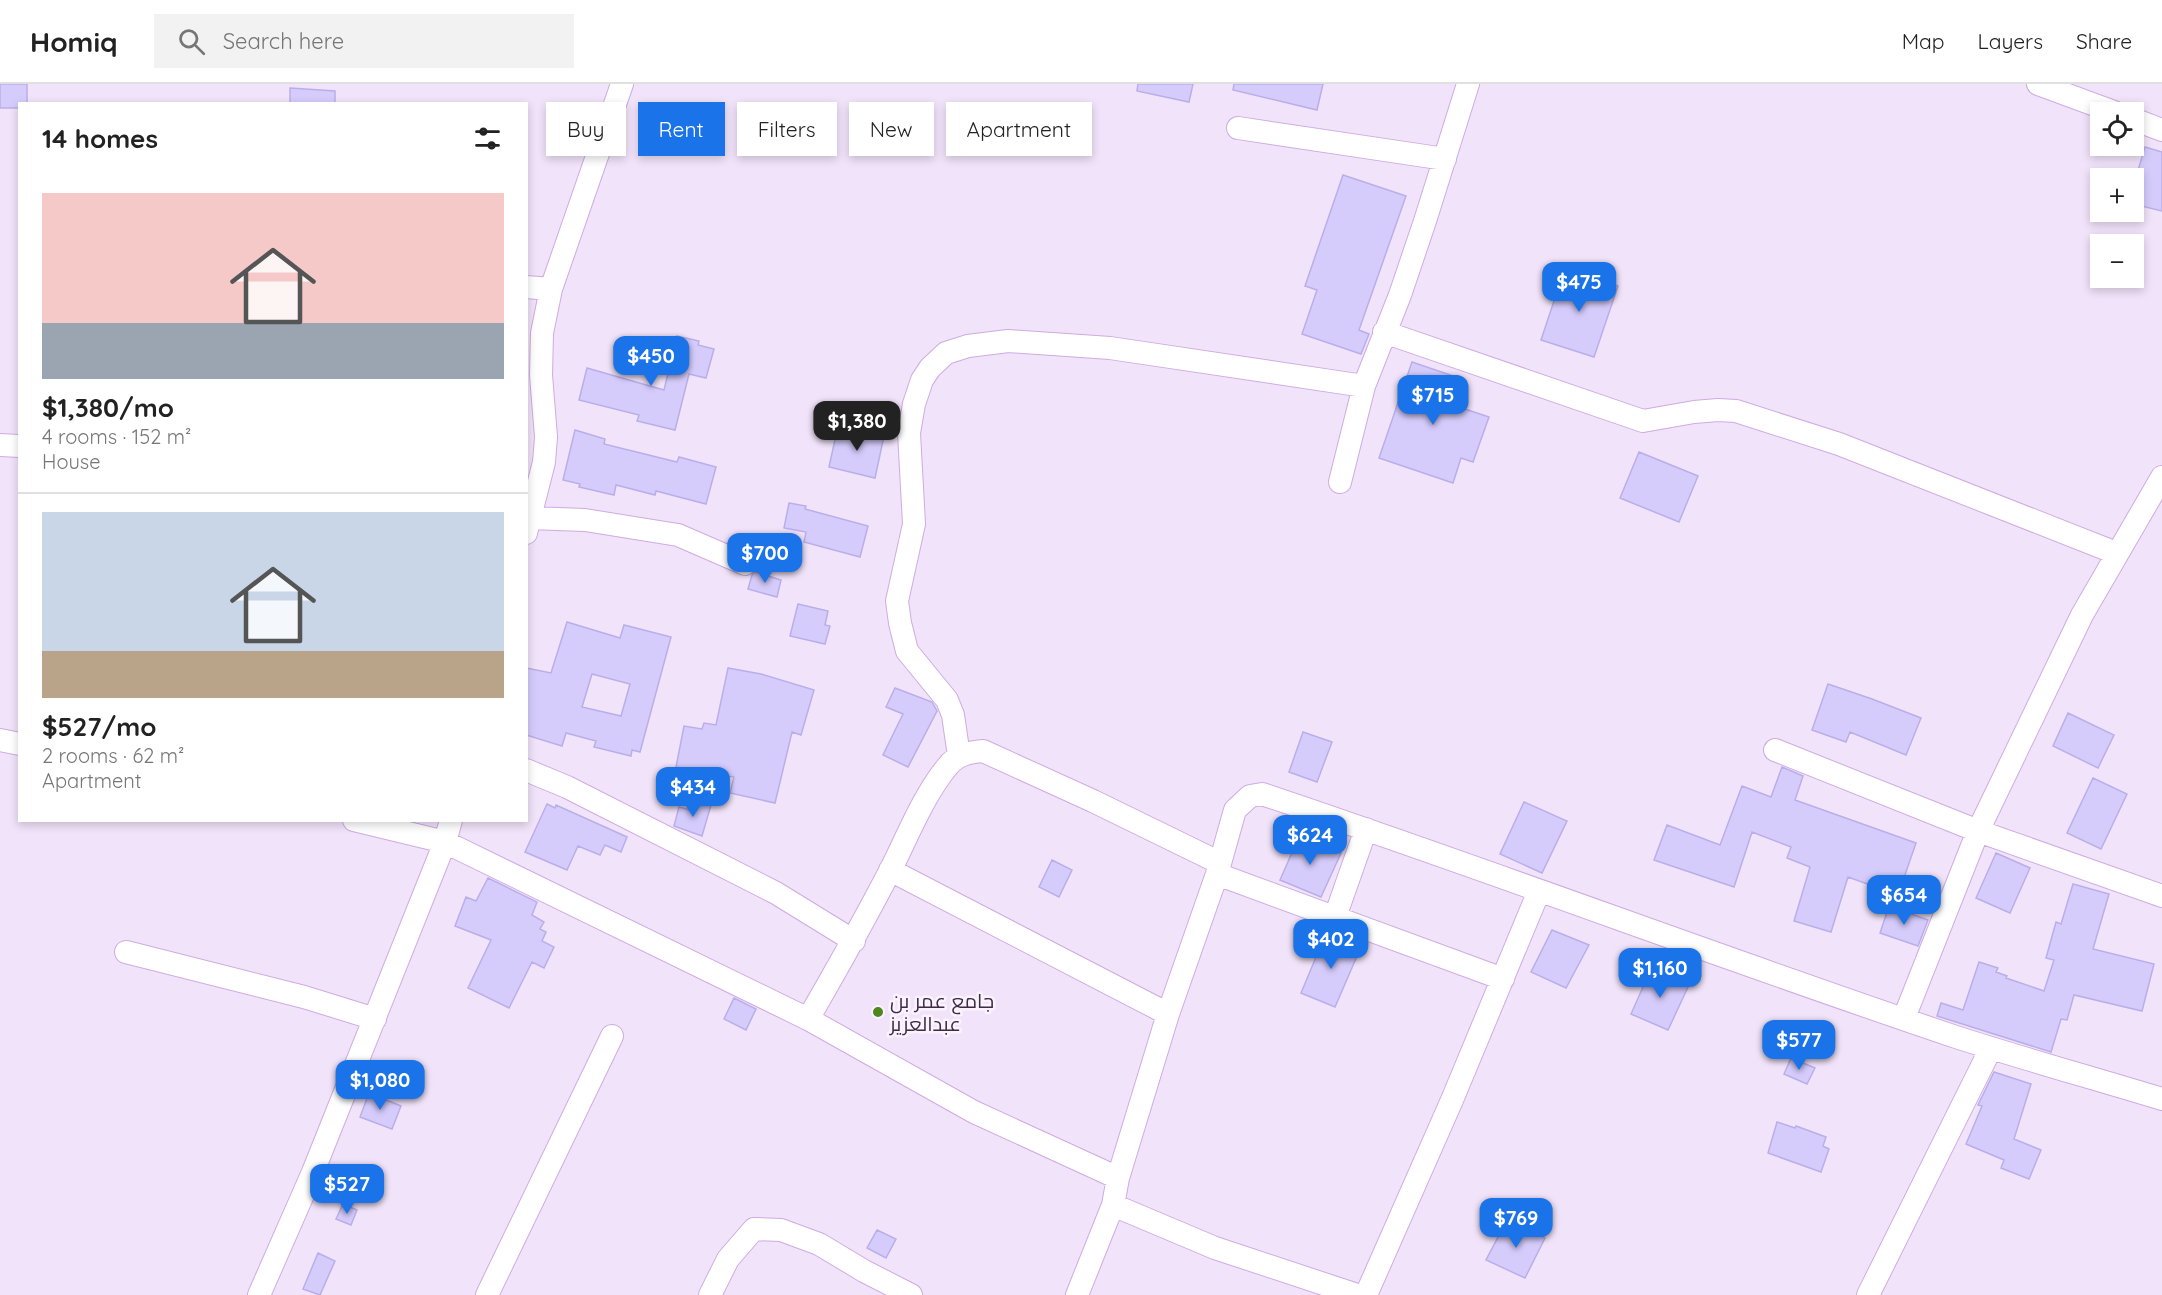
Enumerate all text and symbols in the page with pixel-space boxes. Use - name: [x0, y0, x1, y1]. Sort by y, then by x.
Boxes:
- search box: [154, 14, 574, 68]
- text: Homiq: [30, 24, 118, 59]
- icon: search: [175, 25, 208, 58]
- text: Search here: [223, 27, 344, 55]
- text: Map: [1902, 28, 1945, 54]
- text: Layers: [1978, 28, 2043, 54]
- text: Share: [2076, 28, 2132, 54]
- chip: Buy: [546, 102, 626, 156]
- chip: Rent: [638, 102, 725, 156]
- chip: Filters: [737, 102, 837, 156]
- chip: New: [849, 102, 934, 156]
- chip: Apartment: [946, 102, 1092, 156]
- map controls: [2090, 102, 2144, 288]
- button: locate: [2090, 102, 2144, 156]
- text: 14 homes: [42, 122, 158, 155]
- icon: filters: [471, 122, 504, 155]
- button: +: [2090, 168, 2144, 222]
- icon: home: [219, 232, 327, 340]
- button: −: [2090, 234, 2144, 288]
- pin: $475: [1543, 262, 1615, 313]
- text: $475: [1556, 269, 1602, 294]
- pin: $450: [615, 336, 687, 387]
- text: $450: [627, 343, 675, 368]
- pin: $715: [1397, 375, 1469, 426]
- text: $715: [1411, 382, 1455, 407]
- text: $1,380/mo: [42, 391, 174, 424]
- pin: $1,380: [808, 401, 906, 452]
- text: $1,380: [827, 408, 887, 433]
- text: 4 rooms · 152 m²: [42, 424, 191, 449]
- text: House: [42, 449, 101, 474]
- pin: $700: [729, 533, 801, 584]
- text: $700: [741, 540, 789, 565]
- icon: home: [219, 551, 327, 659]
- text: $527/mo: [42, 710, 157, 743]
- text: 2 rooms · 62 m²: [42, 743, 184, 768]
- pin: $434: [657, 767, 729, 818]
- text: Apartment: [42, 768, 142, 793]
- text: $434: [670, 774, 716, 799]
- pin: $624: [1274, 815, 1346, 866]
- text: $624: [1287, 822, 1333, 847]
- pin: $654: [1868, 875, 1940, 926]
- text: $654: [1881, 882, 1927, 907]
- pin: $402: [1295, 919, 1367, 970]
- text: $402: [1307, 926, 1355, 951]
- pin: $1,160: [1611, 948, 1709, 999]
- text: $1,160: [1633, 955, 1687, 980]
- place label: جامع عمر بن عبدالعزيز: [889, 988, 994, 1036]
- marker: جامع عمر بن عبدالعزيز: [871, 1005, 885, 1019]
- pin: $577: [1763, 1020, 1835, 1071]
- text: $577: [1776, 1027, 1822, 1052]
- pin: $1,080: [331, 1060, 429, 1111]
- text: $1,080: [350, 1067, 410, 1092]
- pin: $527: [311, 1164, 383, 1215]
- text: $527: [324, 1171, 370, 1196]
- pin: $769: [1480, 1198, 1552, 1249]
- text: $769: [1494, 1205, 1538, 1230]

